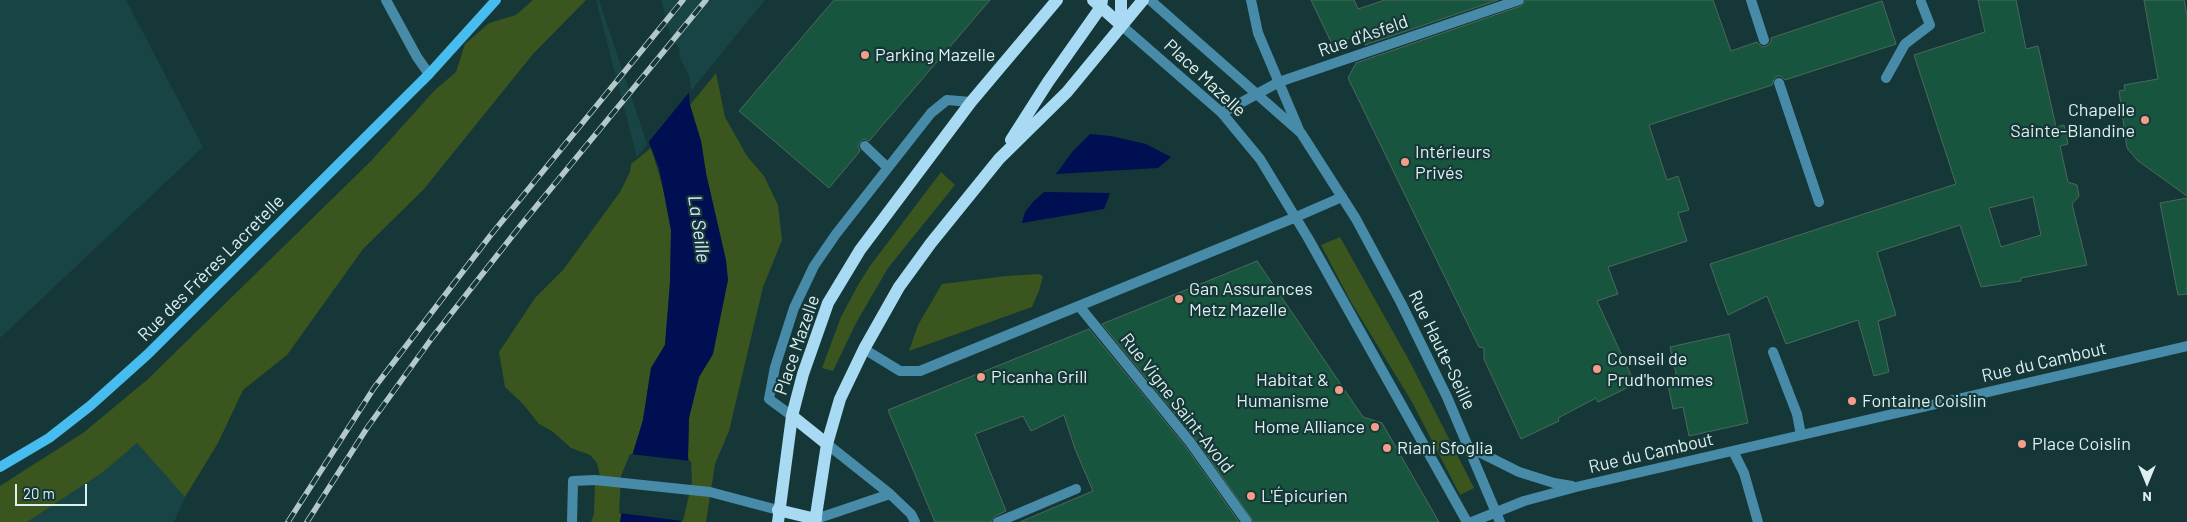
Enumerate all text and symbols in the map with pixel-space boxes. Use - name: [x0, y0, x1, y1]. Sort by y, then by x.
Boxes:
- street label: Rue d'Asfeld: [1315, 11, 1411, 61]
- street label: Place Mazelle: [1160, 35, 1250, 121]
- place label: Parking Mazelle: [875, 44, 995, 66]
- marker: Parking Mazelle: [859, 49, 871, 61]
- place label: Chapelle Sainte-Blandine: [2010, 99, 2135, 142]
- marker: Chapelle Sainte-Blandine: [2139, 114, 2151, 126]
- place label: Intérieurs Privés: [1415, 141, 1491, 183]
- marker: Intérieurs Privés: [1399, 156, 1411, 168]
- street label: Rue des Frères Lacretelle: [133, 190, 289, 346]
- water label: La Seille: [683, 194, 715, 264]
- place label: Gan Assurances Metz Mazelle: [1189, 278, 1313, 320]
- street label: Rue Haute-Seille: [1404, 287, 1480, 413]
- street label: Place Mazelle: [770, 292, 824, 398]
- marker: Gan Assurances Metz Mazelle: [1173, 293, 1185, 305]
- street label: Rue Vigne Saint-Avold: [1116, 329, 1238, 477]
- street label: Rue du Cambout: [1979, 337, 2109, 387]
- place label: Conseil de Prud'hommes: [1607, 348, 1713, 390]
- marker: Conseil de Prud'hommes: [1591, 363, 1603, 375]
- place label: Picanha Grill: [991, 366, 1087, 388]
- place label: Habitat & Humanisme: [1236, 369, 1329, 412]
- marker: Picanha Grill: [975, 371, 987, 383]
- marker: Habitat & Humanisme: [1333, 384, 1345, 396]
- place label: Fontaine Coislin: [1862, 390, 1987, 412]
- marker: Fontaine Coislin: [1846, 395, 1858, 407]
- place label: Home Alliance: [1254, 416, 1365, 438]
- marker: Home Alliance: [1369, 421, 1381, 433]
- street label: Rue du Cambout: [1586, 428, 1716, 478]
- place label: Place Coislin: [2032, 433, 2131, 455]
- place label: Riani Sfoglia: [1397, 437, 1493, 459]
- marker: Place Coislin: [2016, 438, 2028, 450]
- marker: Riani Sfoglia: [1381, 442, 1393, 454]
- north arrow: [2122, 457, 2172, 507]
- scale bar: [18, 474, 90, 506]
- text: 20 m: [23, 484, 55, 502]
- place label: L'Épicurien: [1261, 485, 1348, 507]
- text: N: [2142, 489, 2152, 506]
- marker: L'Épicurien: [1245, 490, 1257, 502]

